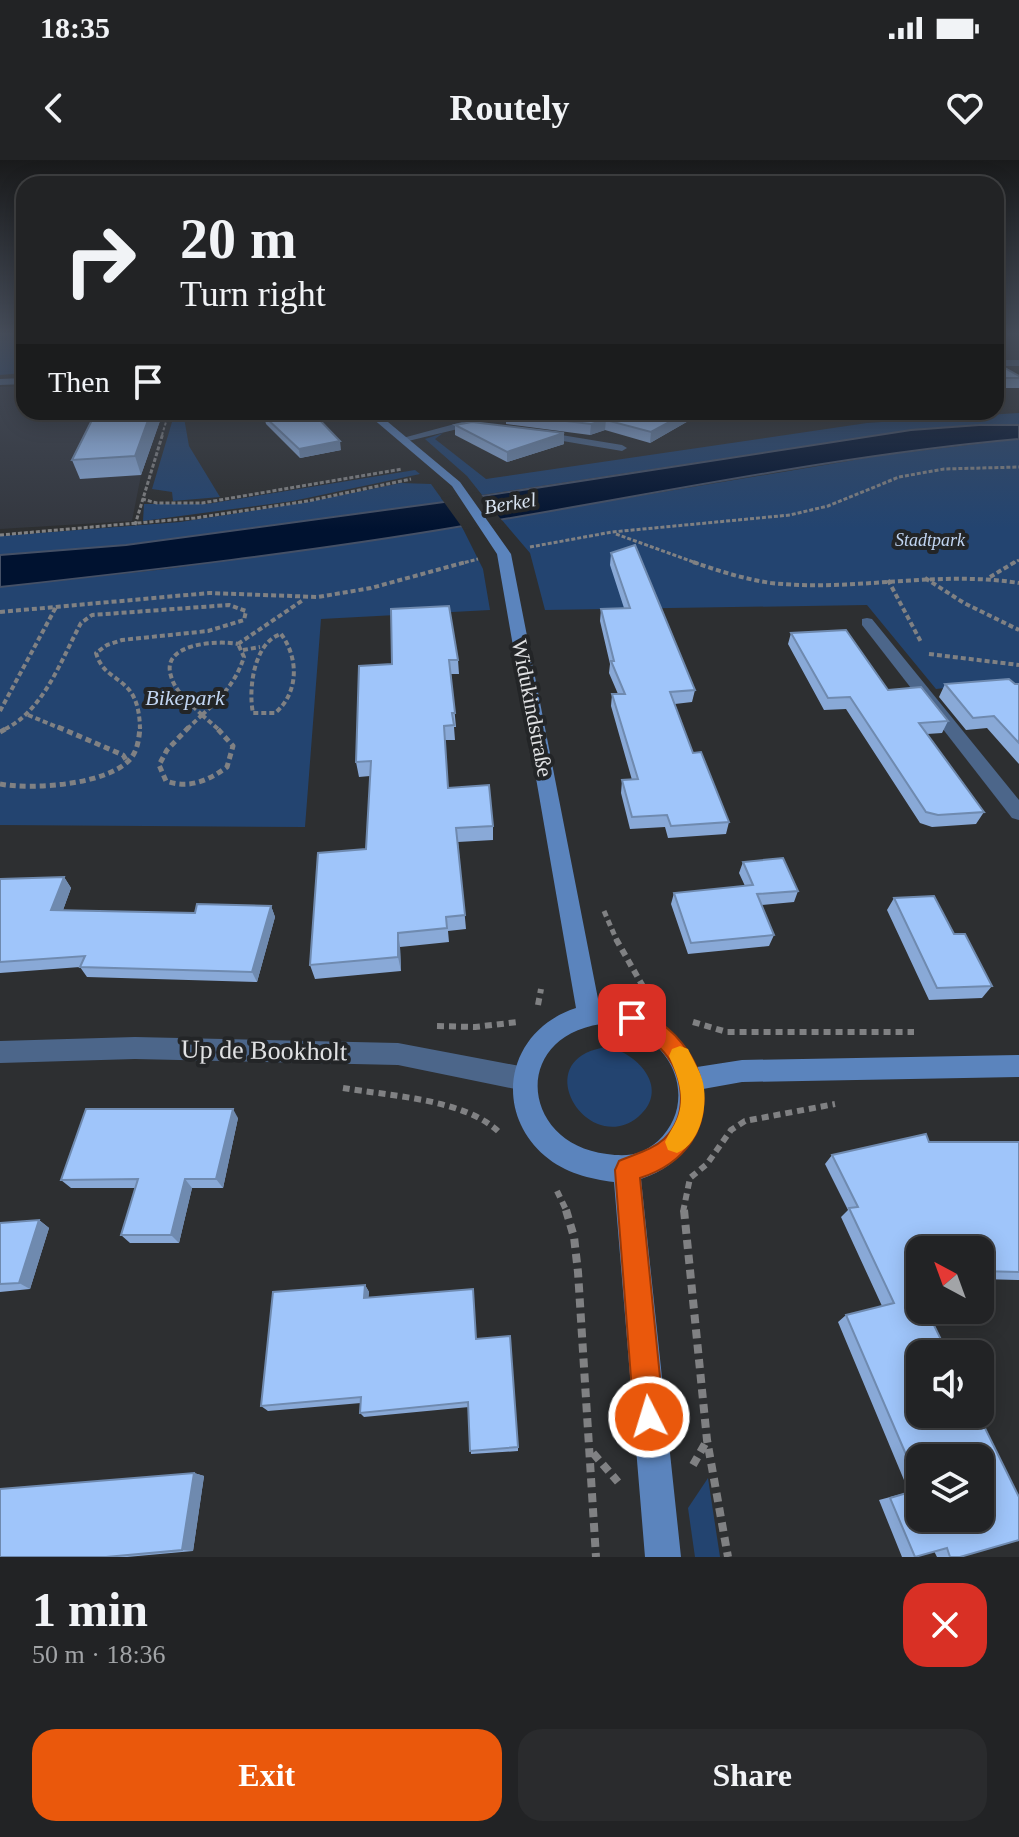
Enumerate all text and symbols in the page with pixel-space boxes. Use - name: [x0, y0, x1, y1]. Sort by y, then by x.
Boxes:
- text: 18:35: [40, 11, 110, 44]
- icon: back: [32, 86, 76, 130]
- icon: heart: [943, 86, 987, 130]
- text: Routely: [450, 88, 570, 128]
- icon: right: [48, 208, 152, 312]
- text: 20 m: [180, 208, 297, 270]
- text: Turn right: [180, 274, 326, 314]
- icon: arrive: [126, 360, 170, 404]
- text: Then: [48, 365, 110, 398]
- water label: Berkel: [483, 488, 538, 518]
- park label: Stadtpark: [895, 530, 966, 550]
- street label: Widukindstraße: [507, 637, 558, 779]
- park label: Bikepark: [145, 685, 226, 710]
- pin: [598, 984, 666, 1052]
- icon: arrive: [610, 996, 654, 1040]
- street label: Up de Bookholt: [181, 1035, 348, 1066]
- north arrow: [906, 1236, 994, 1324]
- map controls: [906, 1236, 994, 1532]
- button: sound: [906, 1340, 994, 1428]
- position arrow: [607, 1375, 691, 1459]
- button: layers: [906, 1444, 994, 1532]
- text: 1 min: [32, 1583, 148, 1636]
- button: close: [903, 1583, 987, 1667]
- text: 50 m · 18:36: [32, 1640, 166, 1669]
- button: Exit: [32, 1729, 502, 1821]
- button: Share: [518, 1729, 987, 1821]

